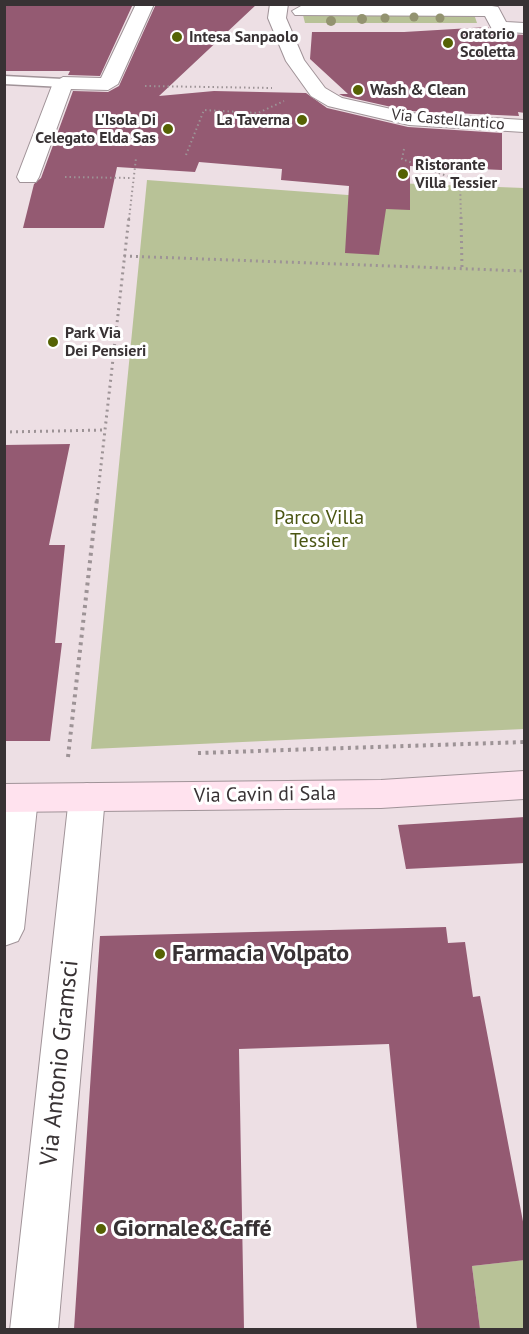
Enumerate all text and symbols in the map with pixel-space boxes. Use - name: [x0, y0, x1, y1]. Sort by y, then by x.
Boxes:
- place label: oratorio Scoletta: [460, 24, 516, 62]
- place label: Intesa Sanpaolo: [189, 27, 298, 47]
- marker: Intesa Sanpaolo: [170, 30, 184, 44]
- marker: oratorio Scoletta: [441, 36, 455, 50]
- place label: Wash & Clean: [370, 80, 466, 100]
- marker: Wash & Clean: [351, 83, 365, 97]
- street label: Via Castellantico: [391, 105, 505, 135]
- place label: L'Isola Di Celegato Elda Sas: [35, 110, 156, 148]
- place label: La Taverna: [217, 110, 290, 130]
- marker: La Taverna: [295, 113, 309, 127]
- marker: L'Isola Di Celegato Elda Sas: [161, 122, 175, 136]
- place label: Ristorante Villa Tessier: [415, 155, 497, 193]
- marker: Ristorante Villa Tessier: [396, 167, 410, 181]
- place label: Park Via Dei Pensieri: [65, 323, 146, 361]
- marker: Park Via Dei Pensieri: [46, 335, 60, 349]
- park label: Parco Villa Tessier: [274, 506, 364, 553]
- street label: Via Cavin di Sala: [194, 782, 336, 808]
- place label: Farmacia Volpato: [172, 940, 349, 968]
- marker: Farmacia Volpato: [153, 947, 167, 961]
- street label: Via Antonio Gramsci: [35, 959, 85, 1167]
- place label: Giornale&Caffé: [113, 1215, 272, 1243]
- marker: Giornale&Caffé: [94, 1222, 108, 1236]

